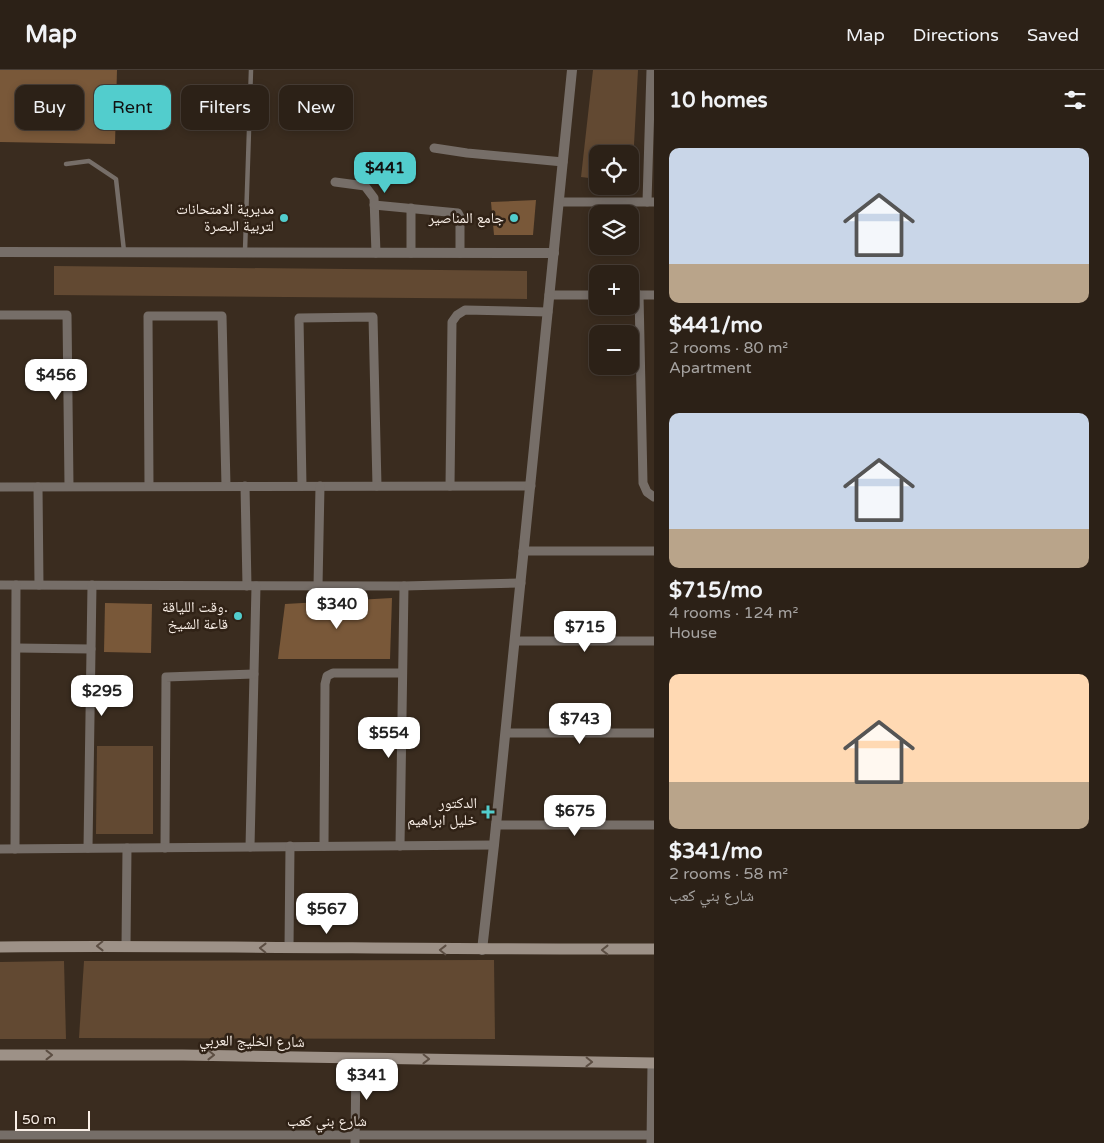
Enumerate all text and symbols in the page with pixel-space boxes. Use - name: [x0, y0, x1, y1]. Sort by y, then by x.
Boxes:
- text: Map: [25, 20, 77, 49]
- text: Map: [846, 24, 885, 46]
- text: Directions: [913, 24, 999, 46]
- text: Saved: [1027, 24, 1079, 46]
- chip: Buy: [15, 85, 84, 130]
- chip: Rent: [94, 85, 171, 130]
- chip: Filters: [181, 85, 269, 130]
- chip: New: [279, 85, 353, 130]
- icon: filters: [1061, 86, 1089, 114]
- text: 10 homes: [669, 88, 768, 113]
- map controls: [589, 145, 639, 375]
- button: locate: [589, 145, 639, 195]
- pin: $441: [355, 152, 415, 194]
- text: $441: [365, 158, 405, 178]
- icon: home: [834, 180, 924, 270]
- place label: مديرية الامتحانات لتربية البصرة: [176, 200, 274, 235]
- button: layers: [589, 205, 639, 255]
- place label: جامع المناصير: [427, 209, 504, 228]
- marker: مديرية الامتحانات لتربية البصرة: [278, 212, 290, 224]
- marker: جامع المناصير: [508, 212, 520, 224]
- button: +: [589, 265, 639, 315]
- text: $441/mo: [669, 313, 763, 338]
- button: −: [589, 325, 639, 375]
- text: 2 rooms · 80 m²: [669, 338, 788, 358]
- pin: $456: [26, 358, 86, 401]
- text: Apartment: [669, 358, 752, 378]
- text: $456: [36, 365, 76, 385]
- icon: home: [834, 445, 924, 535]
- text: $715/mo: [669, 578, 763, 603]
- pin: $340: [307, 588, 367, 630]
- text: $340: [317, 594, 357, 614]
- place label: وقت اللياقة. قاعة الشيخ: [162, 598, 228, 634]
- text: 4 rooms · 124 m²: [669, 603, 798, 623]
- marker: وقت اللياقة. قاعة الشيخ: [232, 610, 244, 622]
- pin: $715: [555, 610, 615, 653]
- text: $715: [565, 617, 605, 637]
- text: House: [669, 623, 717, 643]
- pin: $295: [72, 674, 132, 717]
- text: $295: [82, 681, 122, 701]
- pin: $743: [550, 702, 610, 745]
- icon: home: [834, 707, 924, 797]
- text: $743: [560, 709, 600, 729]
- pin: $554: [359, 716, 419, 759]
- text: $554: [369, 723, 409, 743]
- place label: الدكتور خليل ابراهيم: [407, 794, 477, 830]
- pin: $675: [545, 794, 605, 837]
- text: $675: [555, 801, 595, 821]
- marker: الدكتور خليل ابراهيم: [481, 805, 495, 819]
- text: $341/mo: [669, 839, 763, 864]
- text: 2 rooms · 58 m²: [669, 864, 788, 884]
- text: شارع بني كعب: [669, 886, 754, 906]
- pin: $567: [297, 892, 357, 935]
- text: $567: [307, 899, 347, 919]
- one-way arrow: [96, 941, 104, 951]
- one-way arrow: [259, 943, 266, 953]
- one-way arrow: [601, 944, 609, 955]
- one-way arrow: [439, 945, 446, 955]
- street label: شارع الخليج العربي: [199, 1031, 305, 1054]
- one-way arrow: [45, 1050, 53, 1060]
- one-way arrow: [207, 1050, 215, 1061]
- one-way arrow: [422, 1054, 430, 1064]
- one-way arrow: [585, 1057, 593, 1067]
- pin: $341: [337, 1058, 397, 1101]
- text: $341: [347, 1065, 387, 1085]
- scale bar: [15, 1108, 90, 1131]
- text: 50 m: [22, 1111, 56, 1128]
- street label: شارع بني كعب: [287, 1112, 367, 1133]

